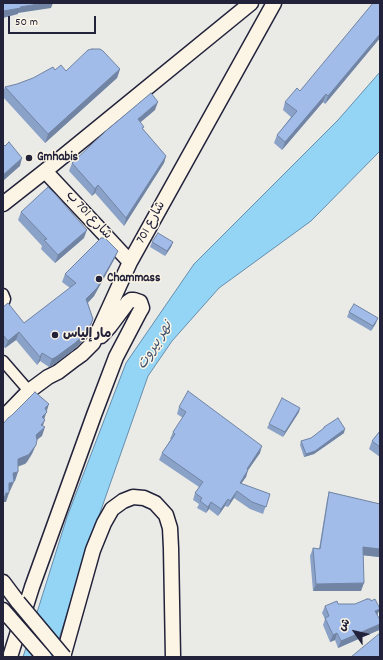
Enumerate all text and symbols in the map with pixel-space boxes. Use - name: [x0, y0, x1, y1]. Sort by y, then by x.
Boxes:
- scale bar: [10, 8, 98, 34]
- text: 50 m: [15, 14, 38, 31]
- place label: Gmhabis: [37, 150, 78, 166]
- marker: Gmhabis: [24, 153, 34, 163]
- street label: شارع 701 ب: [62, 189, 114, 243]
- street label: شارع 701: [134, 199, 170, 247]
- place label: Chammass: [107, 271, 160, 287]
- marker: Chammass: [94, 274, 104, 284]
- water label: نهر بيروت: [135, 319, 177, 373]
- place label: مار إلياس: [63, 327, 111, 343]
- marker: مار إلياس: [50, 330, 60, 340]
- north arrow: [335, 612, 375, 652]
- text: ش: [335, 616, 355, 635]

